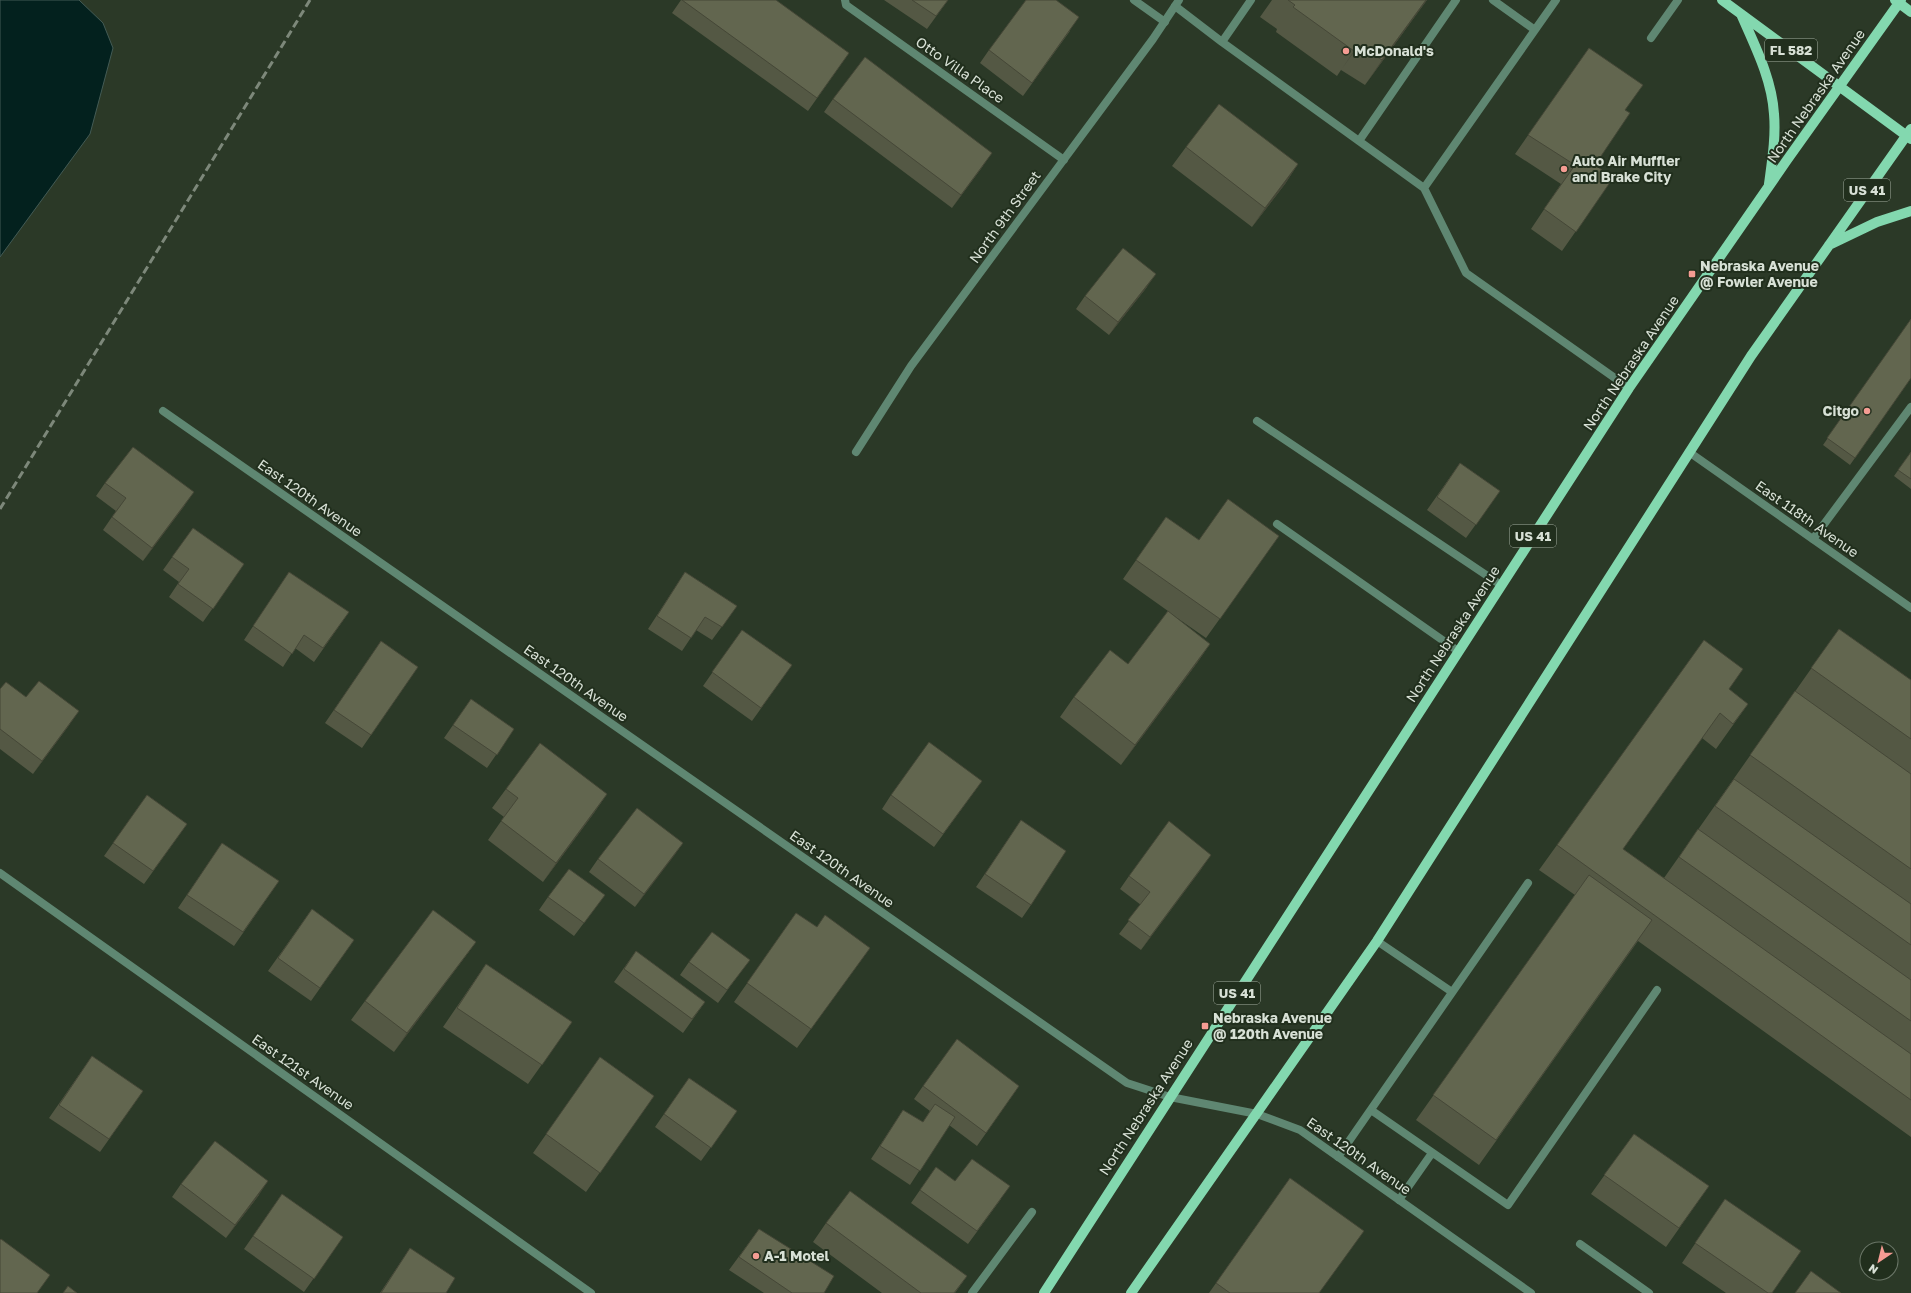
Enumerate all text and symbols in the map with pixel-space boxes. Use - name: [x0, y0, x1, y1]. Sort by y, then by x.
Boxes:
- street label: North Nebraska Avenue: [1763, 26, 1868, 166]
- street label: Otto Villa Place: [913, 33, 1008, 106]
- road number: FL 582: [1765, 39, 1817, 61]
- place label: McDonald's: [1354, 42, 1434, 59]
- marker: McDonald's: [1341, 46, 1351, 56]
- place label: Auto Air Muffler and Brake City: [1572, 152, 1680, 185]
- marker: Auto Air Muffler and Brake City: [1559, 164, 1569, 174]
- street label: North 9th Street: [965, 167, 1044, 266]
- road number: US 41: [1844, 179, 1890, 201]
- place label: Nebraska Avenue @ Fowler Avenue: [1700, 257, 1819, 290]
- marker: Nebraska Avenue @ Fowler Avenue: [1687, 269, 1697, 279]
- street label: North Nebraska Avenue: [1579, 292, 1682, 433]
- place label: Citgo: [1823, 402, 1859, 419]
- marker: Citgo: [1862, 406, 1872, 416]
- street label: East 120th Avenue: [255, 455, 366, 540]
- street label: East 118th Avenue: [1752, 477, 1862, 561]
- road number: US 41: [1510, 525, 1556, 547]
- street label: North Nebraska Avenue: [1402, 562, 1503, 705]
- street label: East 120th Avenue: [521, 640, 632, 725]
- street label: East 120th Avenue: [787, 826, 898, 911]
- road number: US 41: [1214, 982, 1260, 1004]
- place label: Nebraska Avenue @ 120th Avenue: [1213, 1009, 1332, 1042]
- marker: Nebraska Avenue @ 120th Avenue: [1200, 1021, 1210, 1031]
- street label: East 121st Avenue: [249, 1030, 358, 1113]
- street label: North Nebraska Avenue: [1095, 1035, 1196, 1178]
- street label: East 120th Avenue: [1304, 1113, 1415, 1198]
- north arrow: [1859, 1241, 1899, 1281]
- place label: A-1 Motel: [764, 1247, 830, 1264]
- marker: A-1 Motel: [751, 1251, 761, 1261]
- text: N: [1866, 1262, 1880, 1277]

